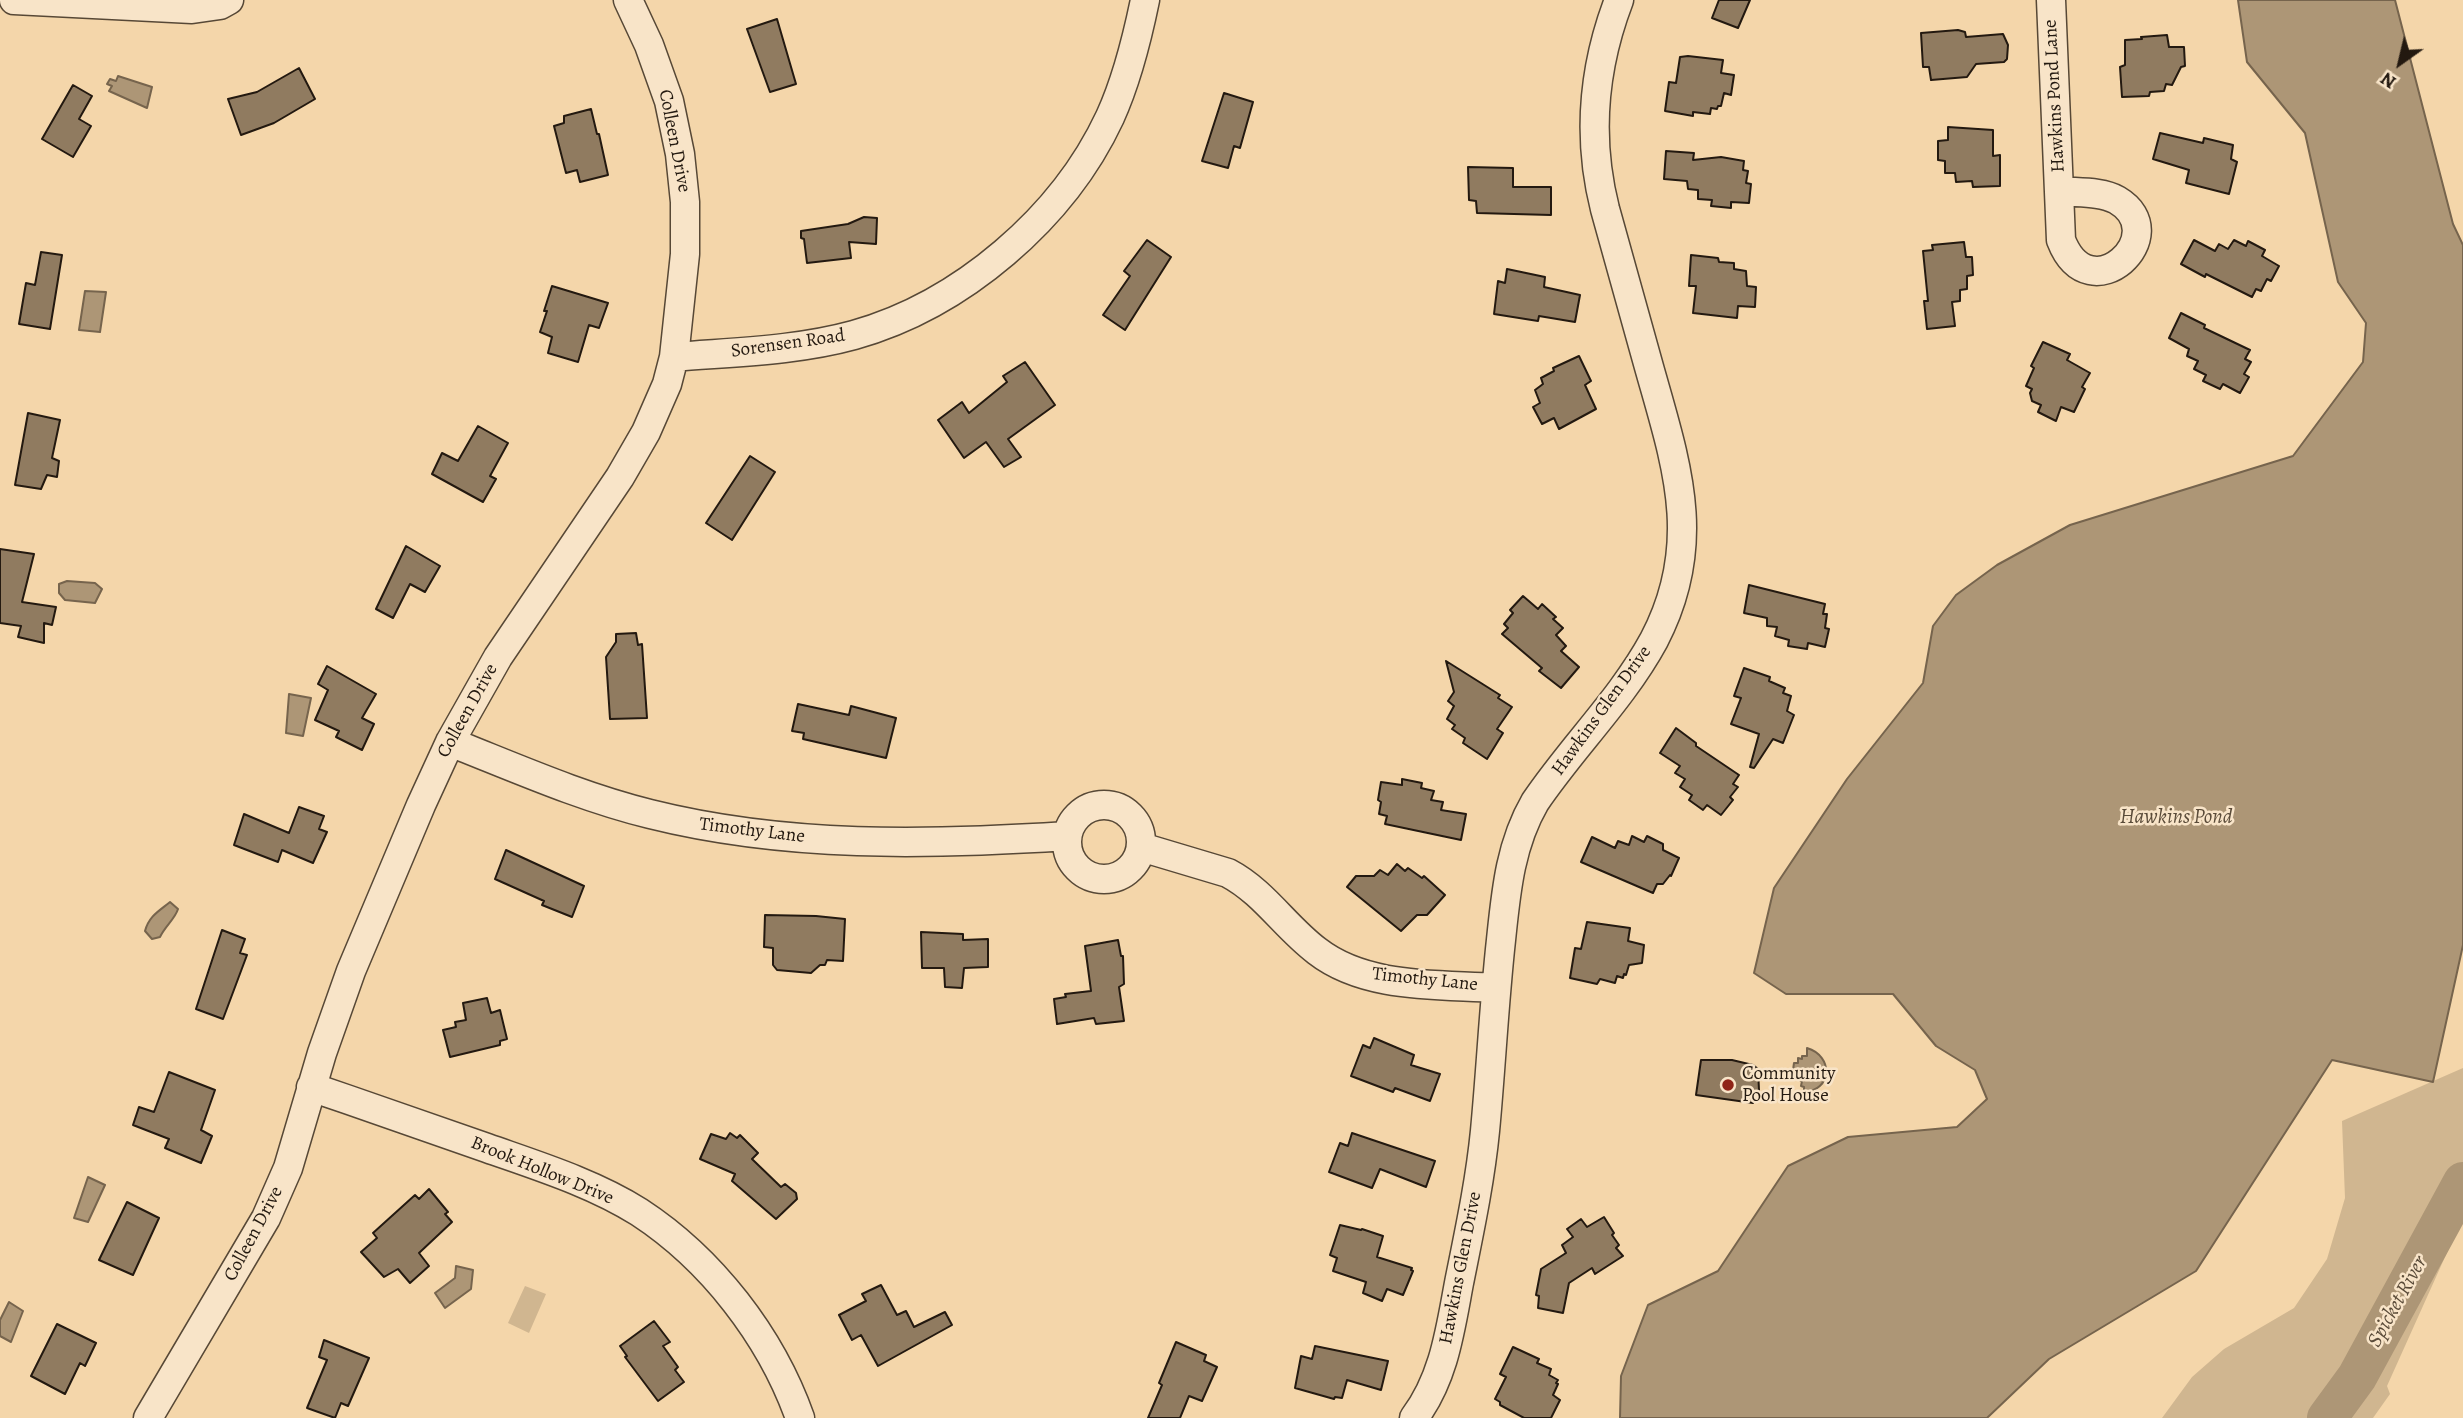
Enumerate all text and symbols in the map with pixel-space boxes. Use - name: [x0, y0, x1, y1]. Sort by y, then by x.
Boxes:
- street label: Hawkins Pond Lane: [2040, 19, 2070, 173]
- north arrow: [2365, 28, 2435, 98]
- text: N: [2375, 66, 2401, 95]
- street label: Colleen Drive: [653, 88, 695, 194]
- street label: Sorensen Road: [729, 325, 847, 363]
- street label: Hawkins Glen Drive: [1547, 642, 1657, 780]
- street label: Colleen Drive: [433, 660, 503, 762]
- water label: Hawkins Pond: [2120, 805, 2232, 831]
- street label: Timothy Lane: [698, 813, 806, 849]
- street label: Timothy Lane: [1371, 963, 1479, 997]
- place label: Community Pool House: [1742, 1063, 1835, 1107]
- marker: Community Pool House: [1720, 1077, 1736, 1093]
- street label: Brook Hollow Drive: [467, 1132, 617, 1210]
- street label: Colleen Drive: [219, 1183, 289, 1285]
- street label: Hawkins Glen Drive: [1435, 1190, 1487, 1346]
- water label: Spicket River: [2363, 1252, 2433, 1352]

